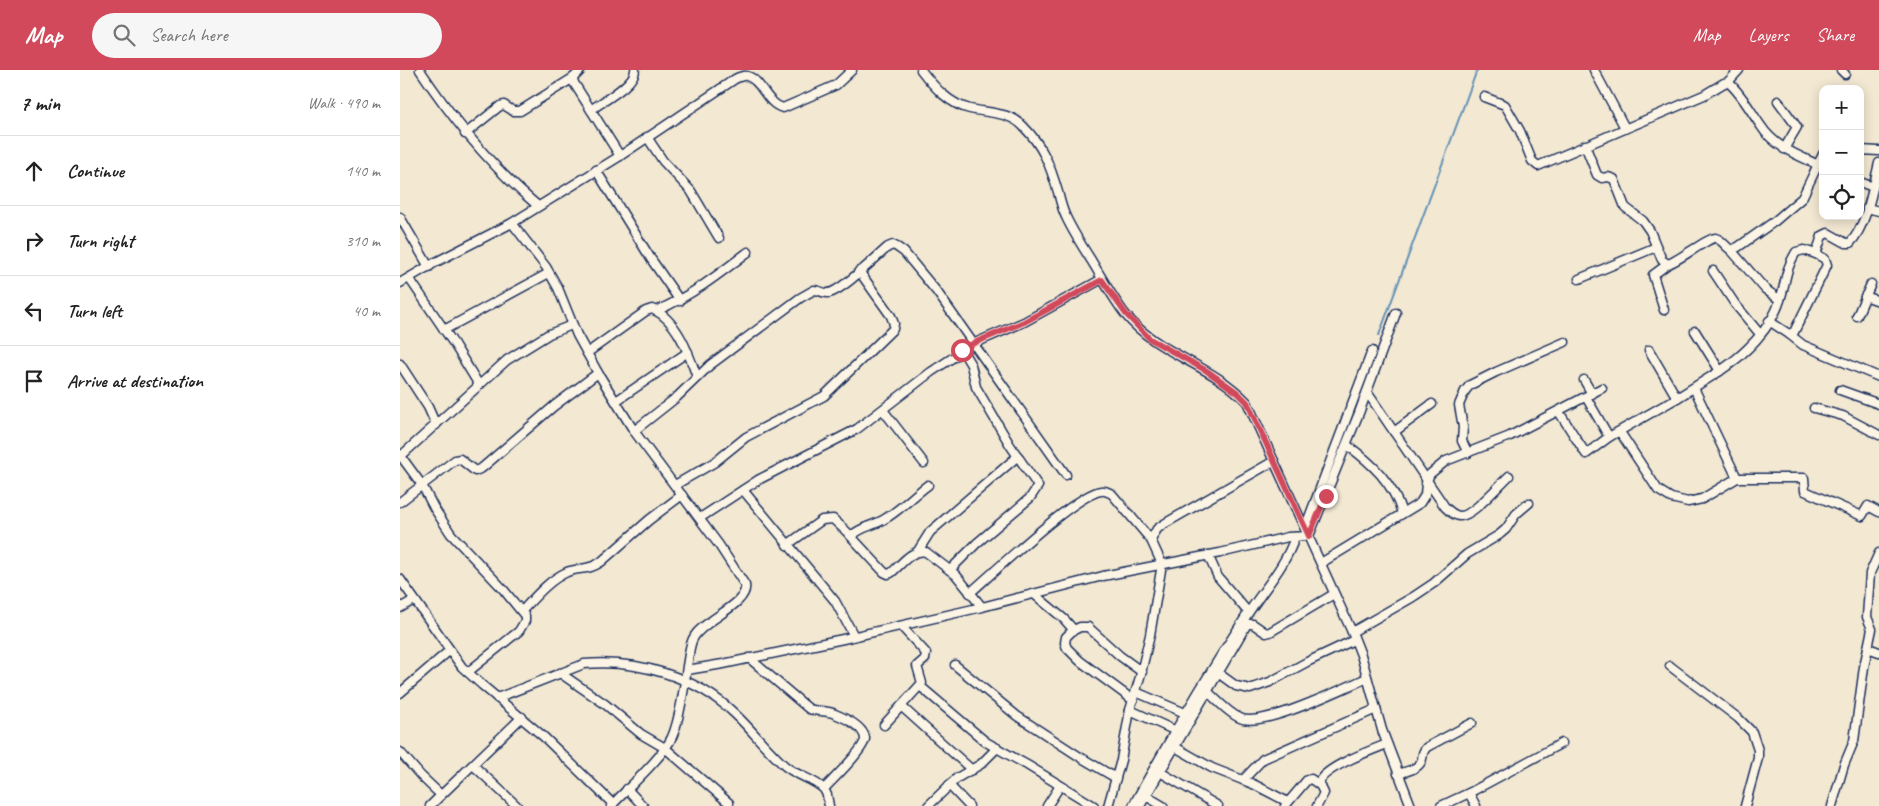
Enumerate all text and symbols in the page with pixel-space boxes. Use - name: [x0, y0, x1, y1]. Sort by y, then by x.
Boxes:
- search box: [92, 13, 442, 58]
- text: Map: [25, 20, 62, 50]
- icon: search: [110, 21, 138, 49]
- text: Search here: [150, 23, 228, 47]
- text: Map: [1693, 24, 1721, 46]
- text: Layers: [1749, 24, 1788, 46]
- text: Share: [1816, 24, 1854, 46]
- map controls: [1819, 85, 1864, 220]
- button: +: [1819, 85, 1864, 130]
- text: 7 min: [20, 90, 60, 116]
- text: Walk · 490 m: [308, 93, 380, 113]
- button: −: [1819, 130, 1864, 175]
- icon: ahead: [20, 157, 48, 185]
- text: Continue: [67, 159, 124, 183]
- text: 140 m: [346, 161, 380, 181]
- button: locate: [1819, 175, 1864, 220]
- icon: right: [20, 227, 48, 255]
- text: Turn right: [67, 229, 134, 253]
- text: 310 m: [346, 231, 380, 251]
- icon: left: [20, 297, 48, 325]
- text: Turn left: [67, 299, 122, 323]
- text: 40 m: [353, 301, 380, 321]
- route start: [951, 339, 974, 362]
- icon: arrive: [20, 367, 48, 395]
- text: Arrive at destination: [67, 369, 203, 393]
- route end: [1315, 485, 1338, 508]

